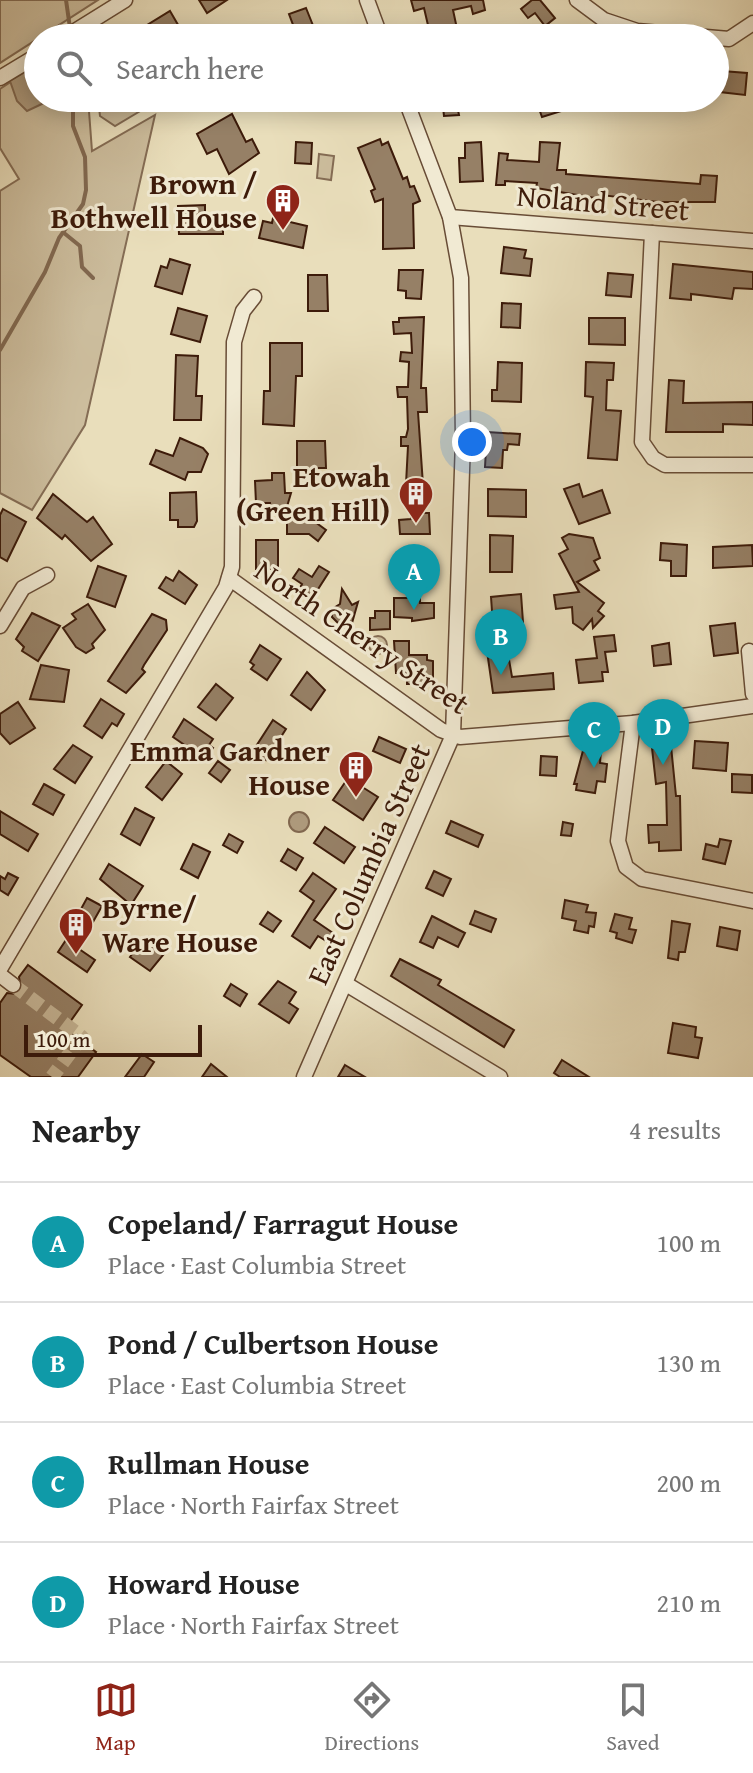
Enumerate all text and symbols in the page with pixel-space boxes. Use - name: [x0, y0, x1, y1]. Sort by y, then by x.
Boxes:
- search box: [24, 24, 729, 112]
- icon: search: [52, 46, 96, 90]
- text: Search here: [116, 46, 264, 90]
- place label: Brown / Bothwell House: [51, 161, 257, 239]
- street label: Noland Street: [515, 173, 692, 231]
- building icon: Brown / Bothwell House: [264, 182, 302, 232]
- your location: [452, 422, 492, 462]
- place label: Etowah (Green Hill): [236, 454, 390, 532]
- building icon: Etowah (Green Hill): [397, 475, 435, 525]
- pin: A: [388, 544, 440, 610]
- street label: North Cherry Street: [246, 548, 479, 725]
- pin: B: [475, 609, 527, 675]
- pin: D: [637, 699, 689, 765]
- pin: C: [568, 702, 620, 768]
- place label: Emma Gardner House: [130, 728, 330, 806]
- street label: East Columbia Street: [295, 736, 441, 991]
- building icon: Emma Gardner House: [337, 749, 375, 799]
- place label: Byrne/ Ware House: [102, 885, 258, 963]
- building icon: Byrne/ Ware House: [57, 906, 95, 956]
- scale bar: [24, 1021, 202, 1057]
- text: 100 m: [36, 1023, 91, 1055]
- text: Nearby: [32, 1105, 141, 1154]
- text: 4 results: [629, 1110, 721, 1149]
- text: Copeland/ Farragut House: [108, 1201, 458, 1245]
- text: A: [50, 1223, 66, 1262]
- text: 100 m: [656, 1223, 721, 1262]
- text: Place · East Columbia Street: [108, 1245, 406, 1284]
- text: Pond / Culbertson House: [108, 1321, 438, 1365]
- text: B: [50, 1343, 66, 1382]
- text: 130 m: [656, 1343, 721, 1382]
- text: Place · East Columbia Street: [108, 1365, 406, 1404]
- text: Rullman House: [108, 1441, 309, 1485]
- text: C: [51, 1463, 65, 1502]
- text: 200 m: [656, 1463, 721, 1502]
- text: Place · North Fairfax Street: [108, 1485, 399, 1524]
- text: Howard House: [108, 1561, 300, 1605]
- text: D: [50, 1583, 66, 1622]
- text: 210 m: [656, 1583, 721, 1622]
- text: Place · North Fairfax Street: [108, 1605, 399, 1644]
- tab: Map: [94, 1678, 138, 1758]
- tab: Directions: [325, 1678, 419, 1758]
- tab: Saved: [606, 1678, 659, 1758]

